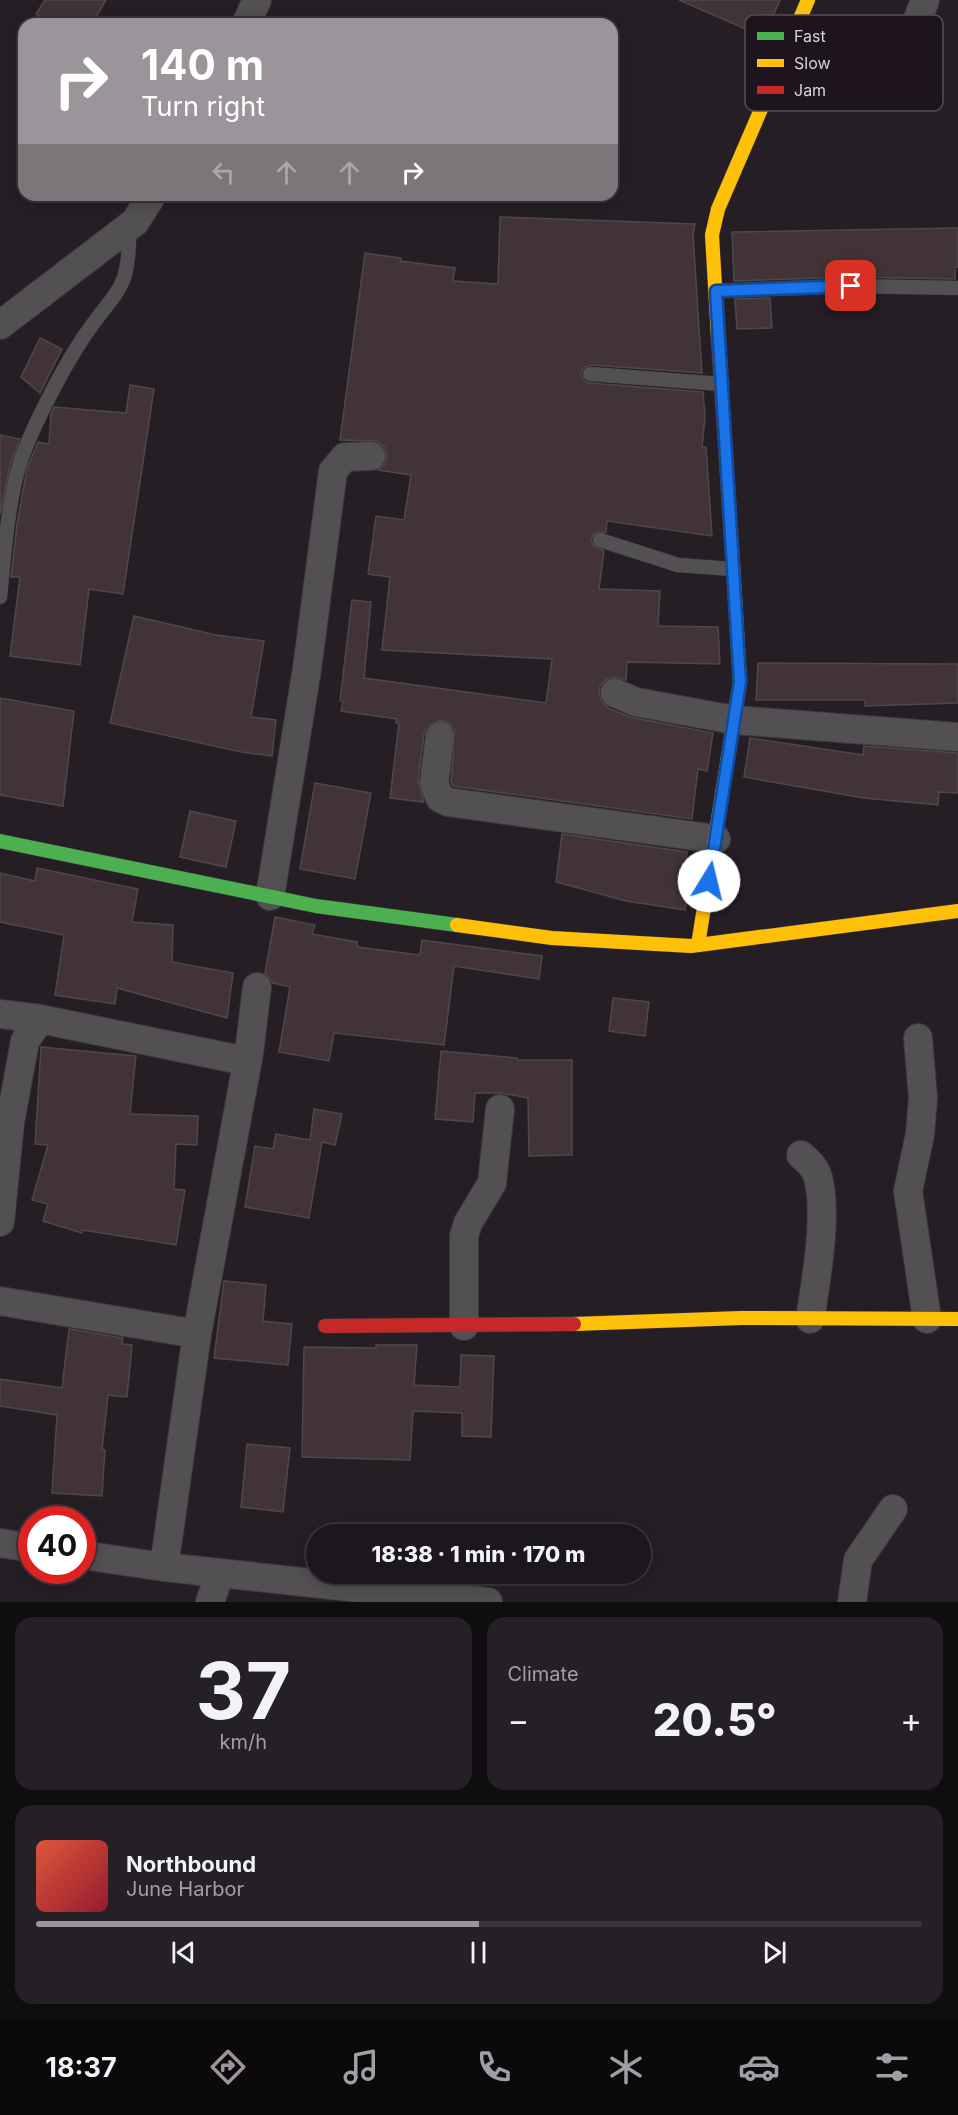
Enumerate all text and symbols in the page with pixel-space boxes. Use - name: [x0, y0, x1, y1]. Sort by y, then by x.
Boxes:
- legend: [745, 15, 943, 111]
- text: Fast: [794, 26, 826, 46]
- text: 140 m: [141, 39, 264, 90]
- icon: right: [42, 42, 120, 120]
- text: Slow: [794, 53, 831, 73]
- text: Jam: [794, 80, 826, 100]
- text: Turn right: [141, 90, 265, 123]
- icon: left: [207, 156, 240, 189]
- icon: ahead: [270, 156, 303, 189]
- icon: ahead: [333, 156, 366, 189]
- icon: right: [396, 156, 429, 189]
- pin: [825, 260, 876, 311]
- icon: arrive: [834, 269, 867, 302]
- position arrow: [677, 849, 741, 913]
- speed limit sign: 40: [18, 1506, 96, 1584]
- text: 18:38 · 1 min · 170 m: [372, 1541, 585, 1567]
- text: 37: [195, 1643, 291, 1738]
- text: Climate: [508, 1662, 579, 1686]
- text: 20.5°: [653, 1692, 777, 1747]
- text: −: [508, 1700, 529, 1740]
- text: +: [900, 1700, 922, 1740]
- text: km/h: [219, 1730, 267, 1754]
- text: Northbound: [126, 1851, 256, 1877]
- text: June Harbor: [126, 1877, 244, 1901]
- icon: previous: [167, 1936, 200, 1969]
- icon: pause: [462, 1936, 495, 1969]
- icon: next: [758, 1936, 791, 1969]
- icon: directions: [207, 2046, 249, 2088]
- icon: music: [340, 2046, 382, 2088]
- icon: phone: [473, 2046, 515, 2088]
- icon: climate: [605, 2046, 647, 2088]
- icon: car: [738, 2046, 780, 2088]
- icon: filters: [871, 2046, 913, 2088]
- text: 18:37: [45, 2051, 117, 2084]

